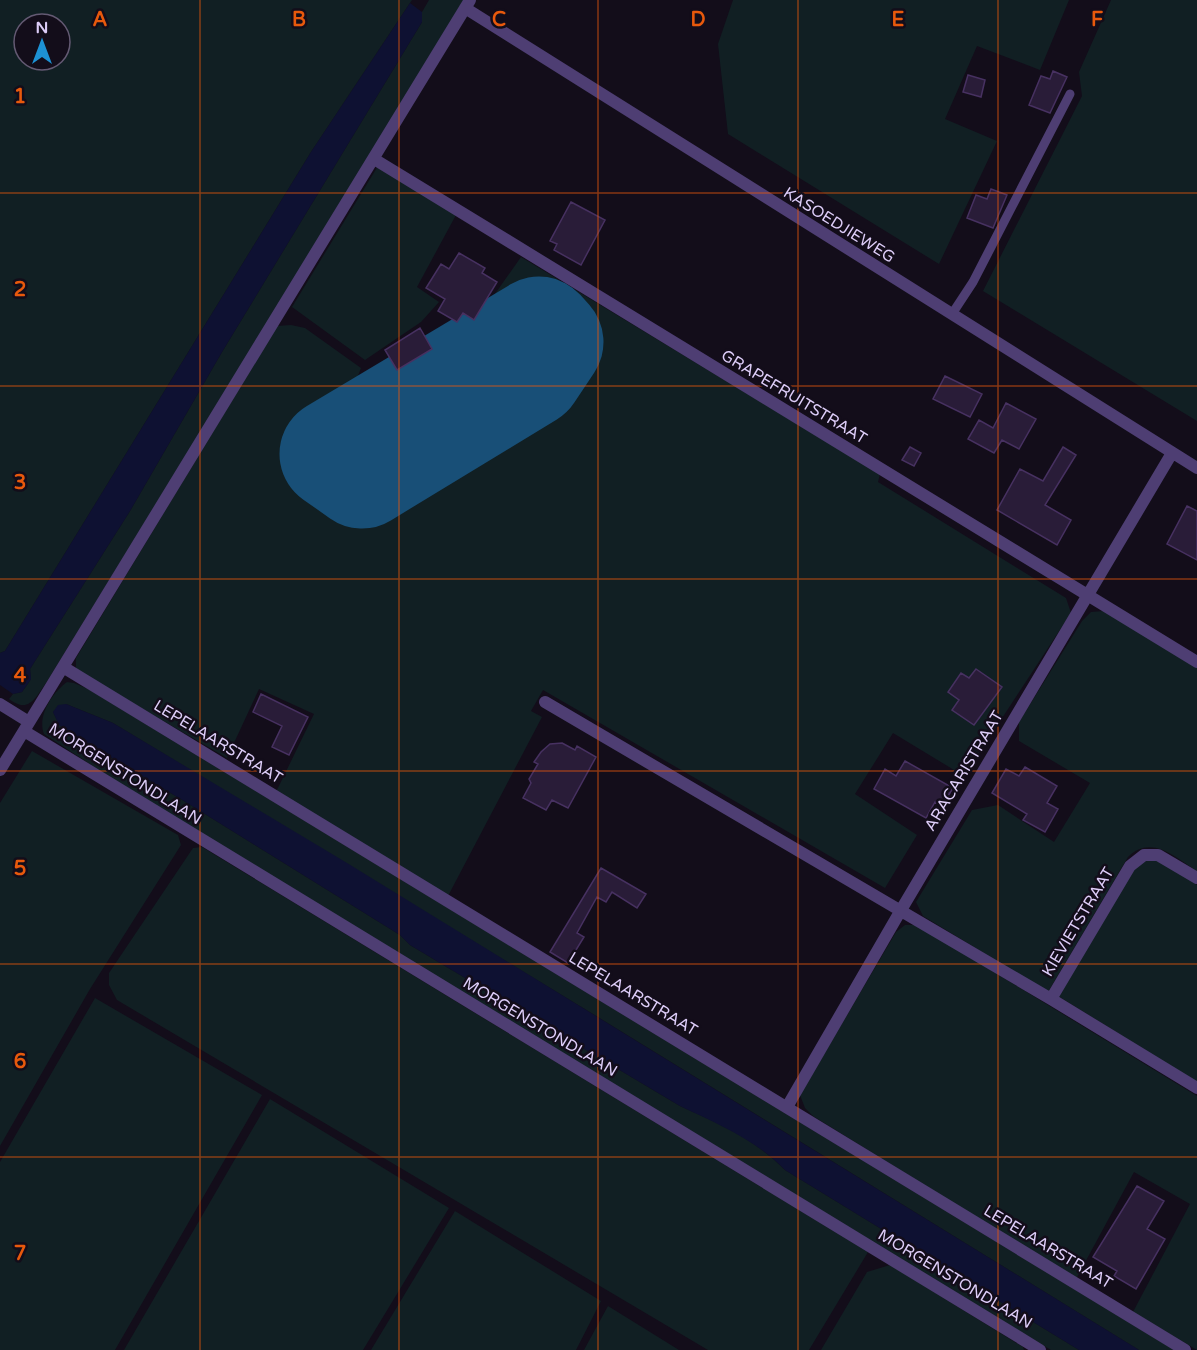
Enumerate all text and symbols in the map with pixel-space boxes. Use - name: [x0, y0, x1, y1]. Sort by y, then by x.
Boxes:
- text: A: [93, 8, 108, 32]
- text: B: [292, 8, 306, 32]
- text: C: [492, 8, 506, 32]
- text: D: [690, 8, 706, 32]
- text: E: [892, 8, 905, 32]
- text: F: [1091, 8, 1103, 32]
- north arrow: [12, 12, 72, 72]
- text: N: [36, 18, 48, 38]
- text: 1: [14, 85, 26, 109]
- street label: KASOEDJIEWEG: [780, 183, 898, 267]
- text: 2: [14, 278, 26, 302]
- street label: GRAPEFRUITSTRAAT: [717, 346, 871, 449]
- text: 3: [14, 471, 26, 495]
- text: 4: [14, 664, 27, 688]
- street label: LEPELAARSTRAAT: [150, 696, 286, 789]
- street label: ARACARISTRAAT: [920, 707, 1008, 835]
- street label: MORGENSTONDLAAN: [45, 719, 205, 829]
- text: 5: [14, 857, 26, 881]
- street label: KIEVIETSTRAAT: [1038, 864, 1119, 980]
- street label: LEPELAARSTRAAT: [565, 948, 701, 1041]
- street label: MORGENSTONDLAAN: [459, 973, 621, 1081]
- text: 6: [14, 1050, 26, 1074]
- street label: LEPELAARSTRAAT: [980, 1201, 1116, 1294]
- street label: MORGENSTONDLAAN: [874, 1225, 1036, 1333]
- text: 7: [14, 1242, 26, 1266]

